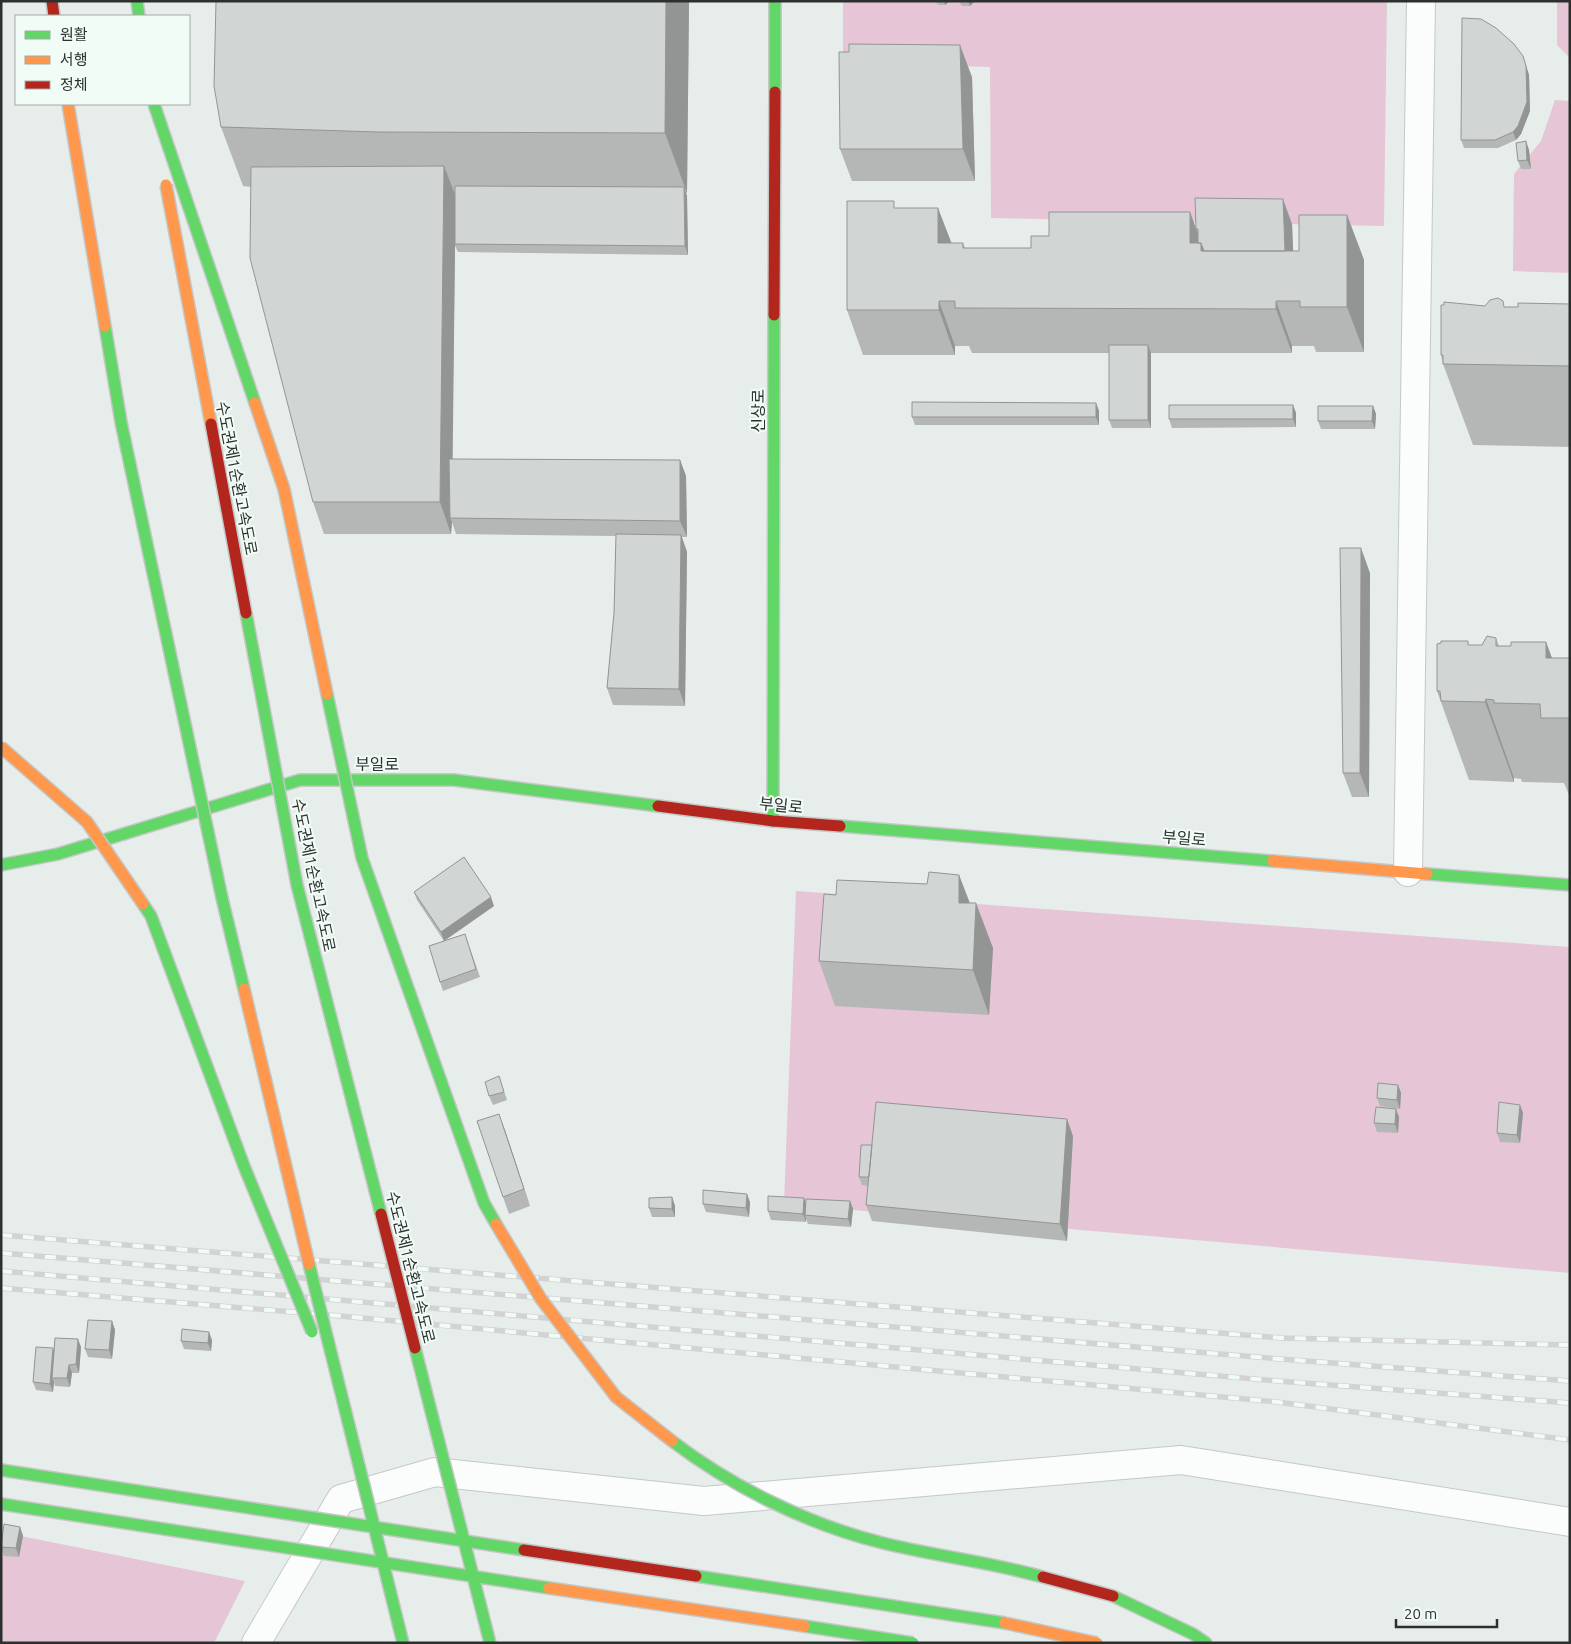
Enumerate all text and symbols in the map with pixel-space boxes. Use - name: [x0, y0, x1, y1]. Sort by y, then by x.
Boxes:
- legend: [15, 15, 190, 105]
- text: 원활: [60, 26, 88, 43]
- text: 서행: [60, 51, 88, 68]
- text: 정체: [60, 76, 88, 93]
- street label: 신상로: [749, 389, 767, 433]
- street label: 수도권제1순환고속도로: [213, 400, 261, 557]
- street label: 부일로: [355, 755, 399, 773]
- street label: 부일로: [758, 794, 804, 816]
- street label: 수도권제1순환고속도로: [289, 797, 339, 954]
- street label: 부일로: [1161, 827, 1207, 849]
- street label: 수도권제1순환고속도로: [383, 1189, 439, 1345]
- scale bar: [1396, 1596, 1497, 1628]
- text: 20 m: [1404, 1605, 1437, 1622]

